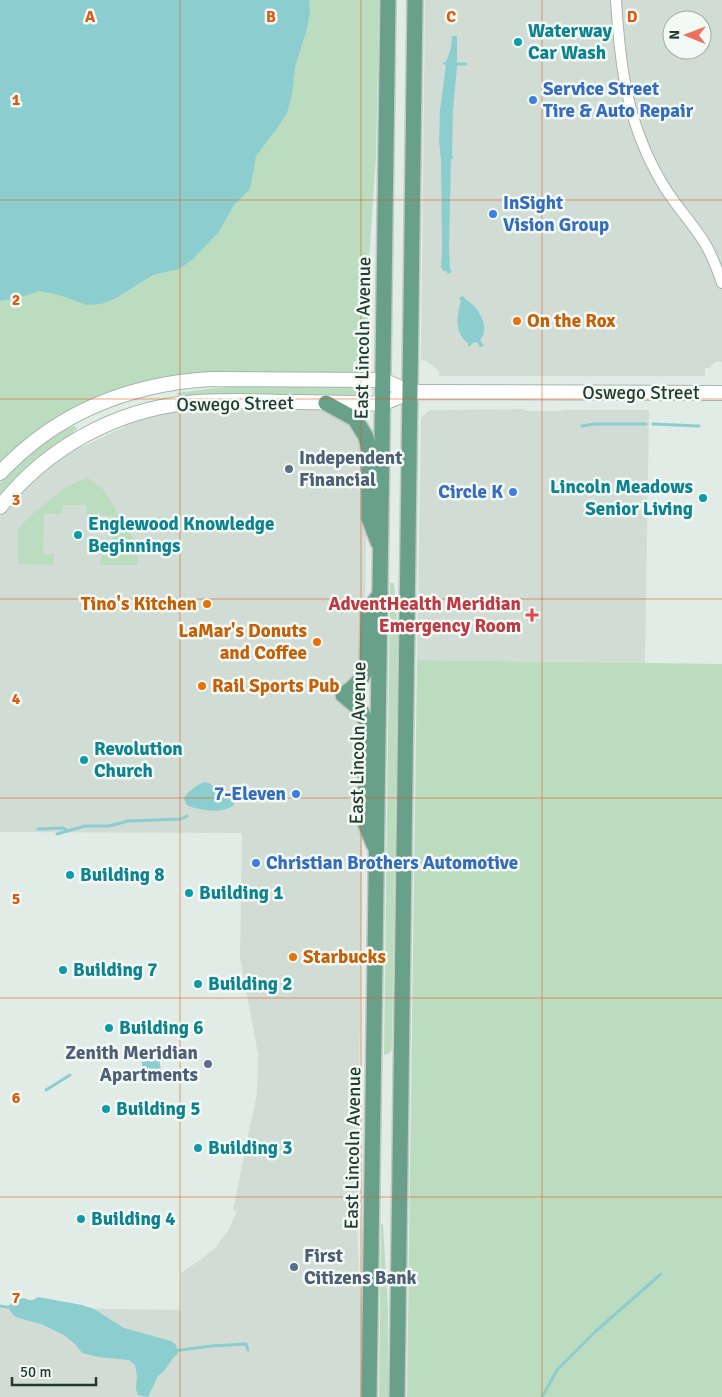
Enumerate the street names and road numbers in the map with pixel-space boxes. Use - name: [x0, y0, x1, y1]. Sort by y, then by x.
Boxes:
- street label: East Lincoln Avenue: [350, 256, 376, 420]
- street label: Oswego Street: [582, 381, 700, 405]
- street label: Oswego Street: [176, 391, 294, 417]
- street label: East Lincoln Avenue: [345, 661, 371, 825]
- street label: East Lincoln Avenue: [340, 1066, 366, 1230]

